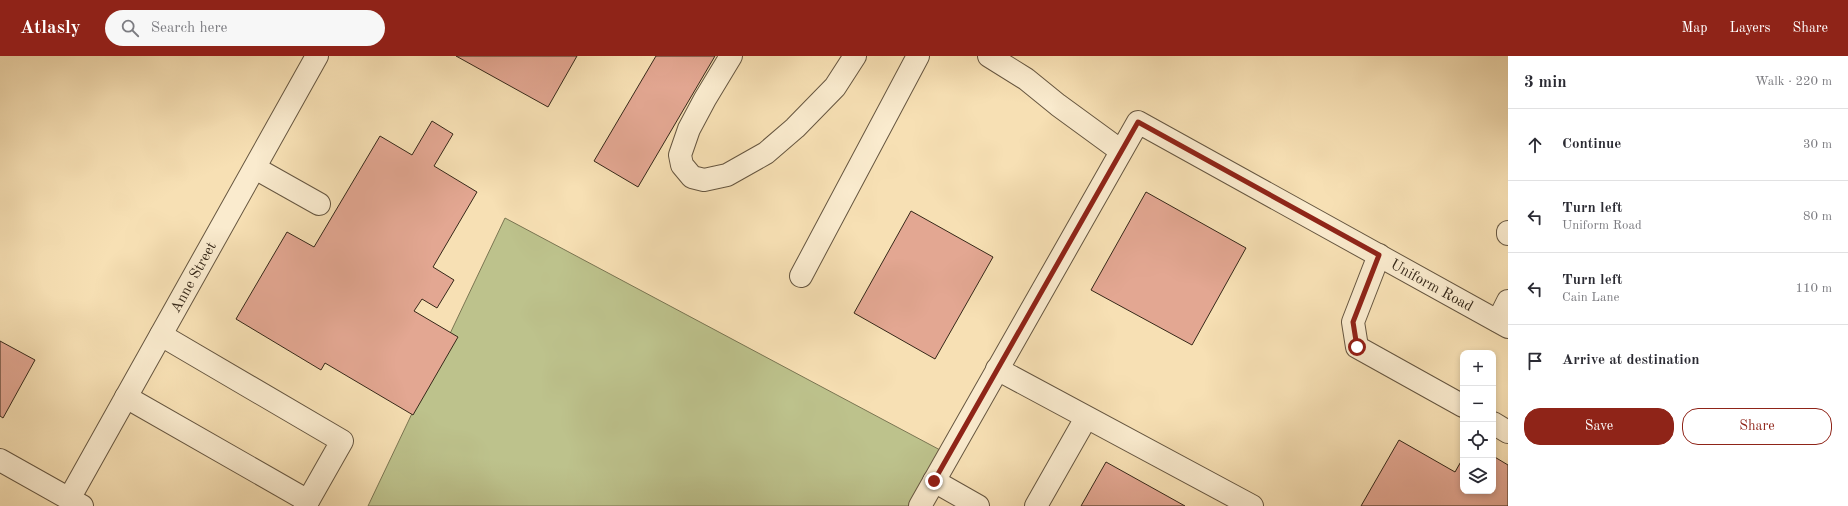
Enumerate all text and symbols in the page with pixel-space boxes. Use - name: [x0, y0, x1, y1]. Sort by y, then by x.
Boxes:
- search box: [105, 10, 385, 46]
- icon: search: [119, 17, 141, 39]
- text: Atlasly: [20, 19, 81, 38]
- text: Search here: [151, 21, 228, 36]
- text: Map: [1682, 21, 1708, 35]
- text: Layers: [1730, 21, 1771, 35]
- text: Share: [1793, 21, 1828, 35]
- text: 3 min: [1524, 74, 1567, 91]
- text: Walk · 220 m: [1755, 75, 1832, 88]
- icon: ahead: [1524, 134, 1546, 156]
- text: Continue: [1562, 137, 1621, 152]
- text: 30 m: [1803, 138, 1832, 151]
- text: Turn left: [1562, 201, 1622, 216]
- icon: left: [1524, 206, 1546, 228]
- text: 80 m: [1803, 210, 1832, 223]
- text: Uniform Road: [1562, 219, 1642, 232]
- street label: Anne Street: [169, 240, 220, 316]
- street label: Uniform Road: [1387, 257, 1475, 315]
- text: Turn left: [1562, 273, 1622, 288]
- icon: left: [1524, 278, 1546, 300]
- text: 110 m: [1795, 282, 1832, 295]
- text: Cain Lane: [1562, 291, 1619, 304]
- route start: [1348, 338, 1366, 356]
- map controls: [1460, 350, 1496, 494]
- button: +: [1460, 350, 1496, 386]
- icon: arrive: [1524, 350, 1546, 372]
- text: Arrive at destination: [1562, 353, 1700, 368]
- button: −: [1460, 386, 1496, 422]
- button: Save: [1524, 408, 1674, 445]
- button: Share: [1682, 408, 1832, 445]
- button: locate: [1460, 422, 1496, 458]
- button: layers: [1460, 458, 1496, 494]
- route end: [925, 472, 943, 490]

